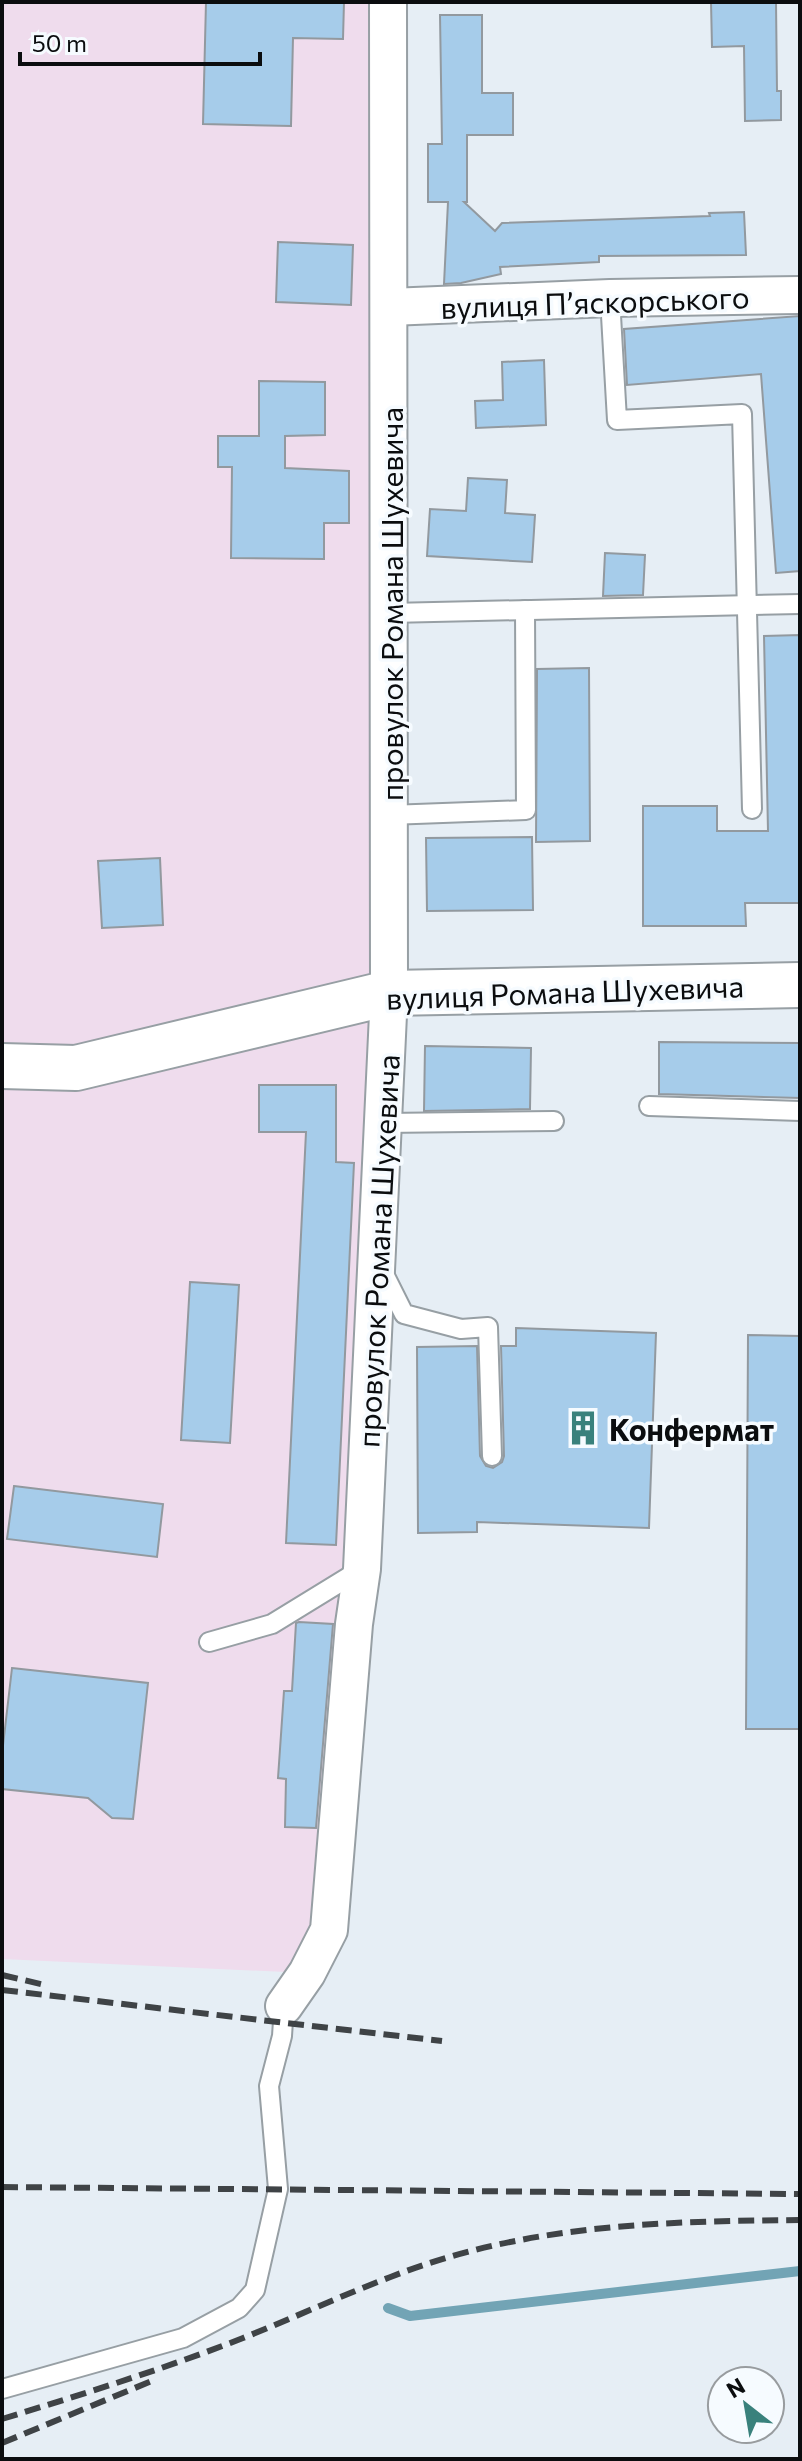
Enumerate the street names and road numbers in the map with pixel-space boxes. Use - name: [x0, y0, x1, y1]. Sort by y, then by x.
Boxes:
- street label: вулиця Пʼяскорського: [440, 277, 750, 325]
- street label: провулок Романа Шухевича: [372, 407, 409, 801]
- street label: вулиця Романа Шухевича: [386, 966, 744, 1016]
- street label: провулок Романа Шухевича: [348, 1053, 406, 1449]

